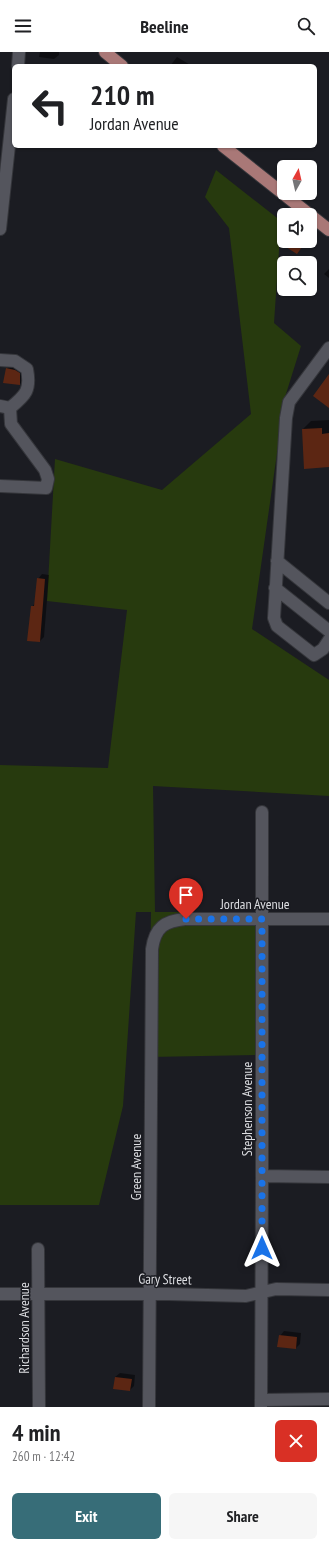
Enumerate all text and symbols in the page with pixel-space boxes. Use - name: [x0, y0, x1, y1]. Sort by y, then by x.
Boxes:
- icon: menu: [12, 15, 34, 37]
- text: Beeline: [140, 15, 189, 38]
- icon: search: [295, 15, 317, 37]
- text: 210 m: [90, 76, 154, 113]
- icon: left: [24, 80, 76, 132]
- text: Jordan Avenue: [90, 112, 179, 135]
- north arrow: [277, 160, 317, 200]
- map controls: [277, 160, 317, 296]
- button: sound: [277, 208, 317, 248]
- button: search: [277, 256, 317, 296]
- pin: [169, 878, 203, 919]
- icon: arrive: [175, 884, 197, 906]
- street label: Jordan Avenue: [219, 895, 290, 913]
- street label: Stephenson Avenue: [238, 1061, 256, 1156]
- street label: Green Avenue: [127, 1134, 145, 1200]
- position arrow: [241, 1227, 283, 1269]
- street label: Gary Street: [138, 1270, 192, 1288]
- street label: Richardson Avenue: [15, 1282, 33, 1374]
- text: 4 min: [12, 1417, 60, 1448]
- button: close: [275, 1420, 317, 1462]
- text: 260 m · 12:42: [12, 1448, 75, 1465]
- button: Exit: [12, 1493, 161, 1539]
- button: Share: [169, 1493, 317, 1539]

